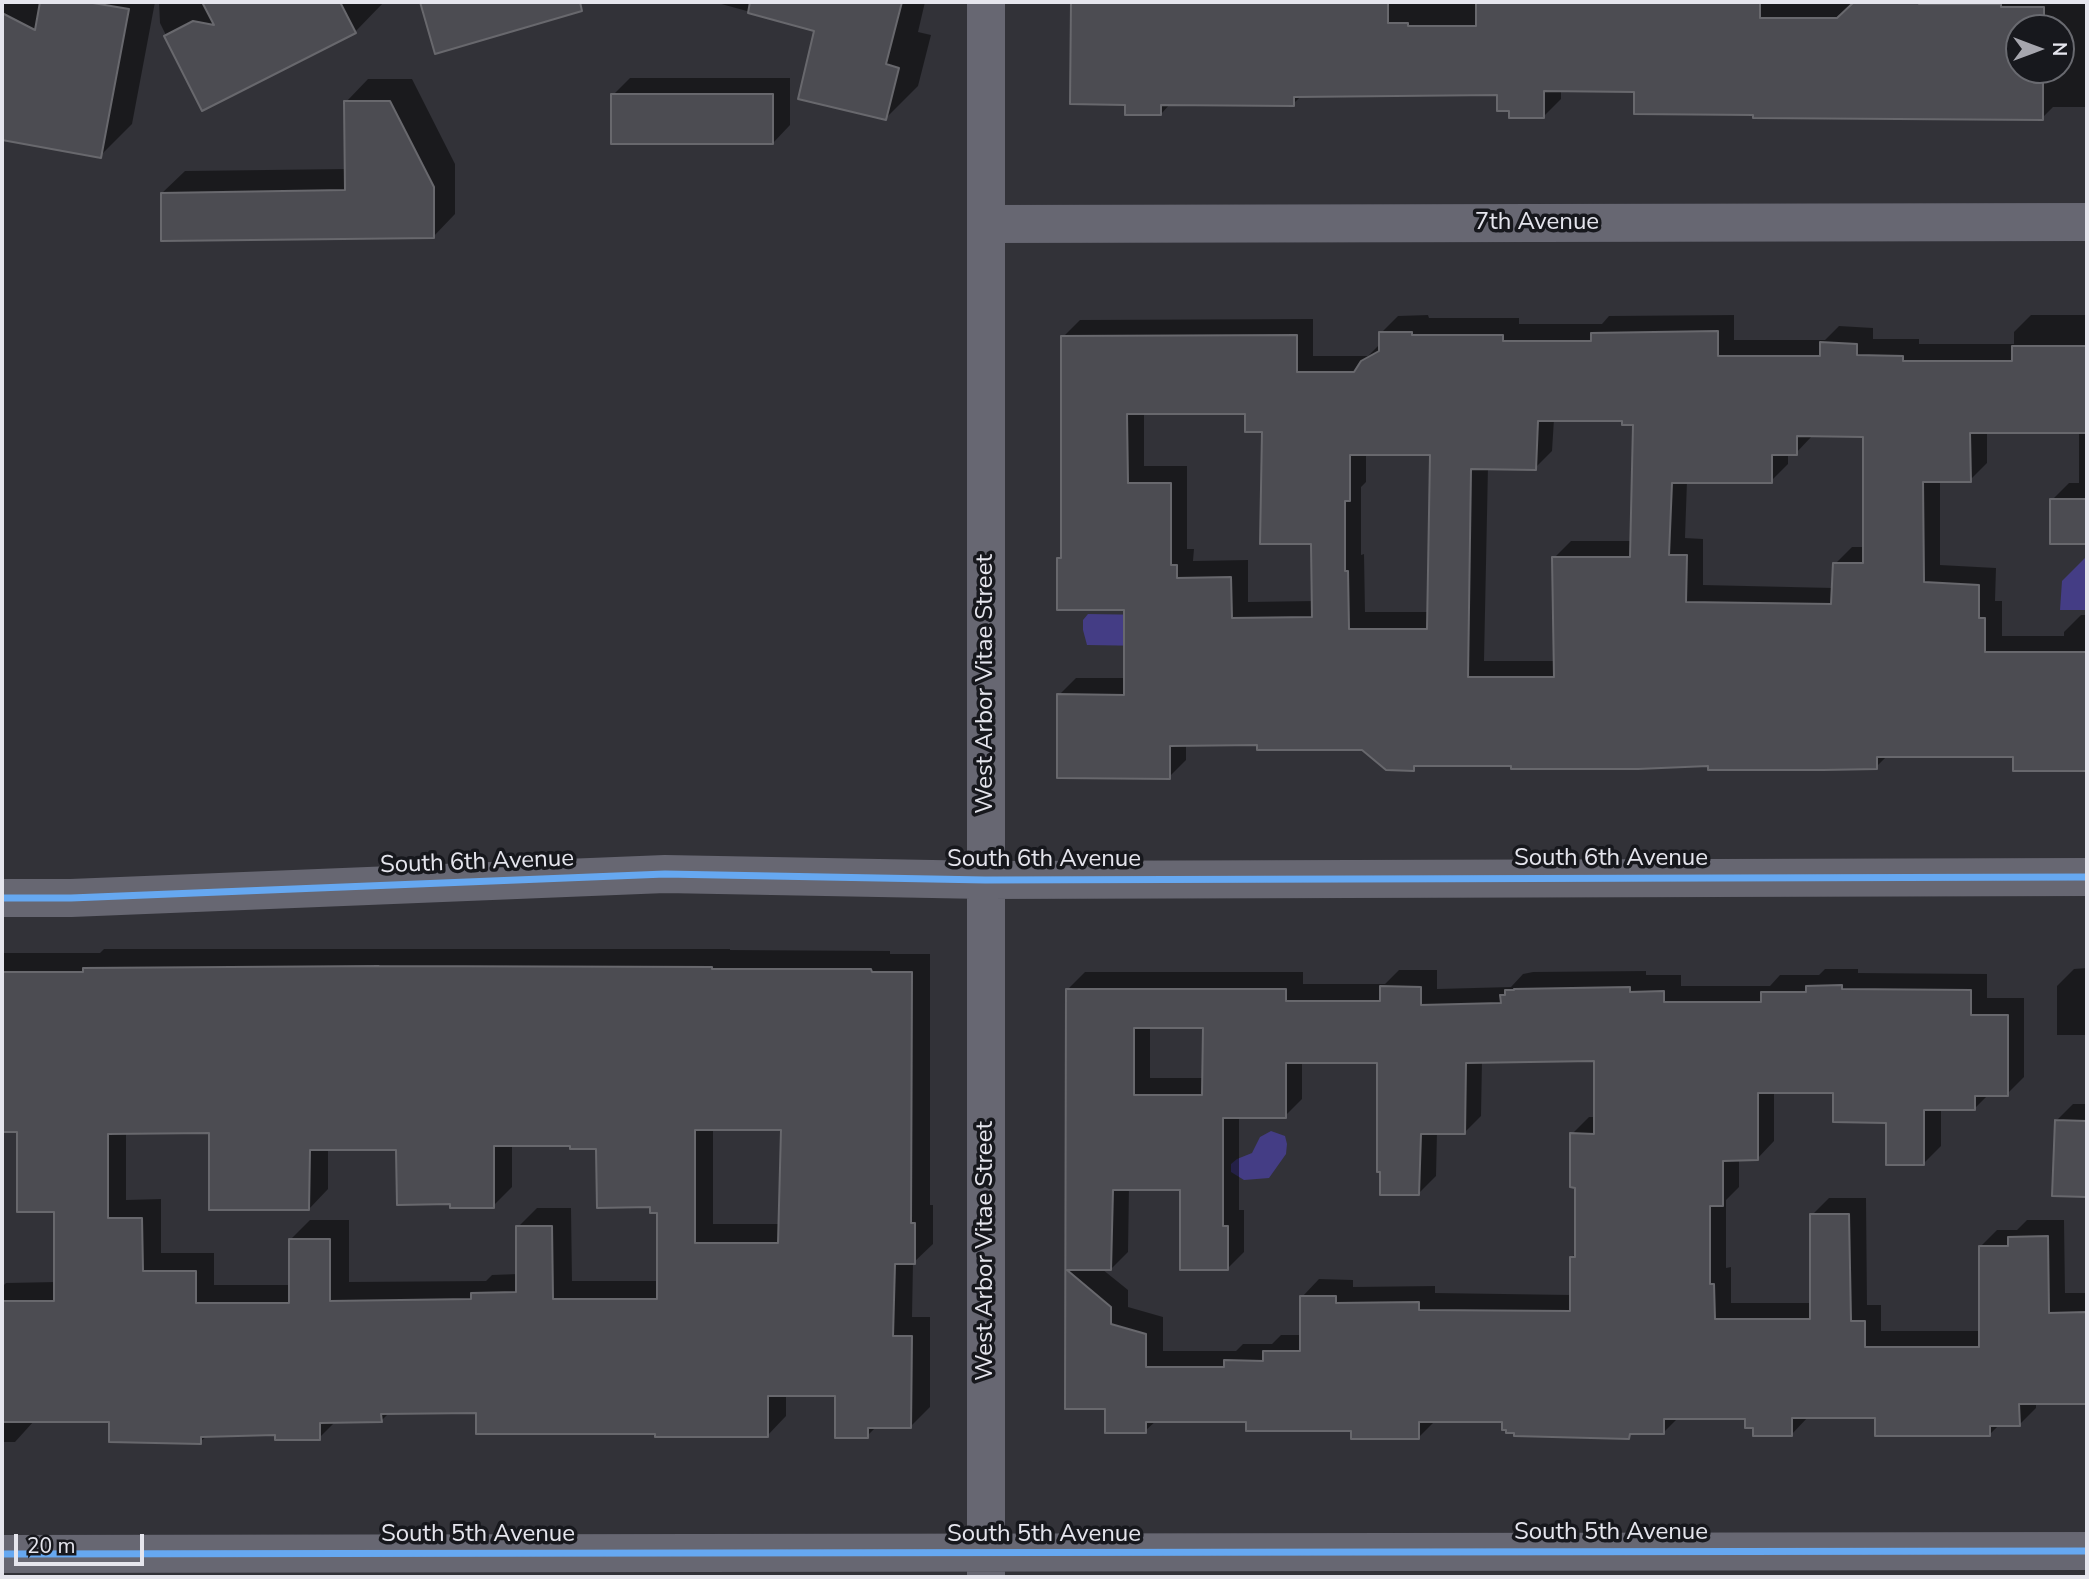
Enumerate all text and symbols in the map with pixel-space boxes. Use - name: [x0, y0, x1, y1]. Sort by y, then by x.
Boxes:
- north arrow: [2005, 14, 2075, 84]
- text: N: [2046, 42, 2072, 56]
- street label: 7th Avenue: [1475, 209, 1599, 237]
- street label: West Arbor Vitae Street: [972, 554, 1000, 814]
- street label: South 6th Avenue: [380, 845, 574, 881]
- street label: South 6th Avenue: [1514, 845, 1708, 873]
- street label: South 6th Avenue: [947, 846, 1141, 874]
- street label: West Arbor Vitae Street: [972, 1121, 1000, 1381]
- street label: South 5th Avenue: [1514, 1519, 1708, 1547]
- scale bar: [18, 1520, 147, 1564]
- street label: South 5th Avenue: [381, 1521, 575, 1549]
- street label: South 5th Avenue: [947, 1521, 1141, 1549]
- text: 20 m: [27, 1532, 76, 1560]

